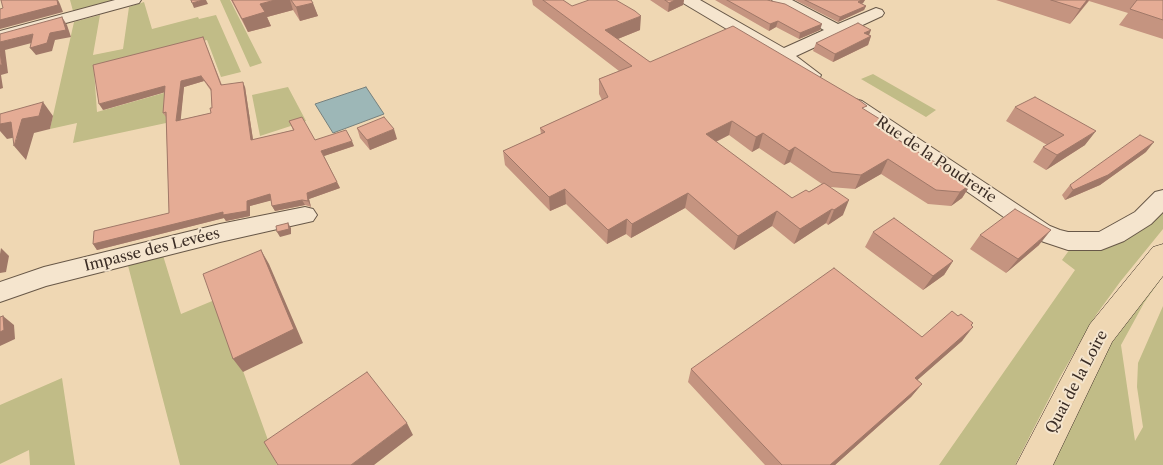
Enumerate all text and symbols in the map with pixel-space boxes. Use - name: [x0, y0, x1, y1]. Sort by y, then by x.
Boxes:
- street label: Rue de la Poudrerie: [872, 113, 1000, 207]
- street label: Impasse des Levées: [82, 224, 222, 276]
- street label: Quai de la Loire: [1042, 327, 1112, 437]

